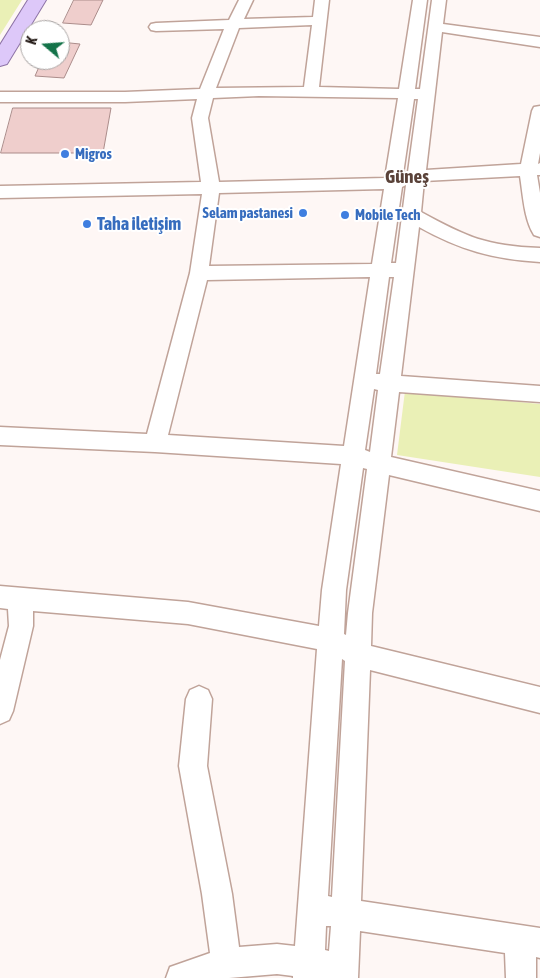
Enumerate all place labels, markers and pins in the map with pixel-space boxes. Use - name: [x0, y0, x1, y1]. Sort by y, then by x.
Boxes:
- place label: Migros: [75, 145, 112, 163]
- marker: Migros: [59, 148, 71, 160]
- place label: Selam pastanesi: [203, 204, 293, 222]
- place label: Mobile Tech: [355, 206, 421, 224]
- marker: Selam pastanesi: [297, 207, 309, 219]
- marker: Mobile Tech: [339, 209, 351, 221]
- place label: Taha iletişim: [97, 213, 181, 235]
- marker: Taha iletişim: [81, 218, 93, 230]

